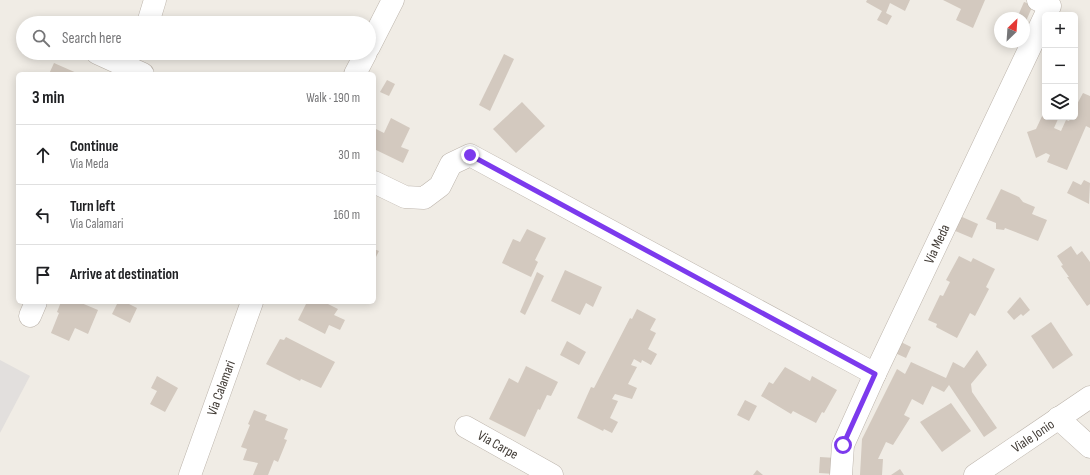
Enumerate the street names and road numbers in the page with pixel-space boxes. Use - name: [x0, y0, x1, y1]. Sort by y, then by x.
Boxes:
- street label: Via Meda: [920, 222, 954, 266]
- street label: Via Calamari: [203, 358, 239, 418]
- street label: Viale Jonio: [1008, 415, 1058, 456]
- street label: Via Carpe: [475, 427, 521, 463]

